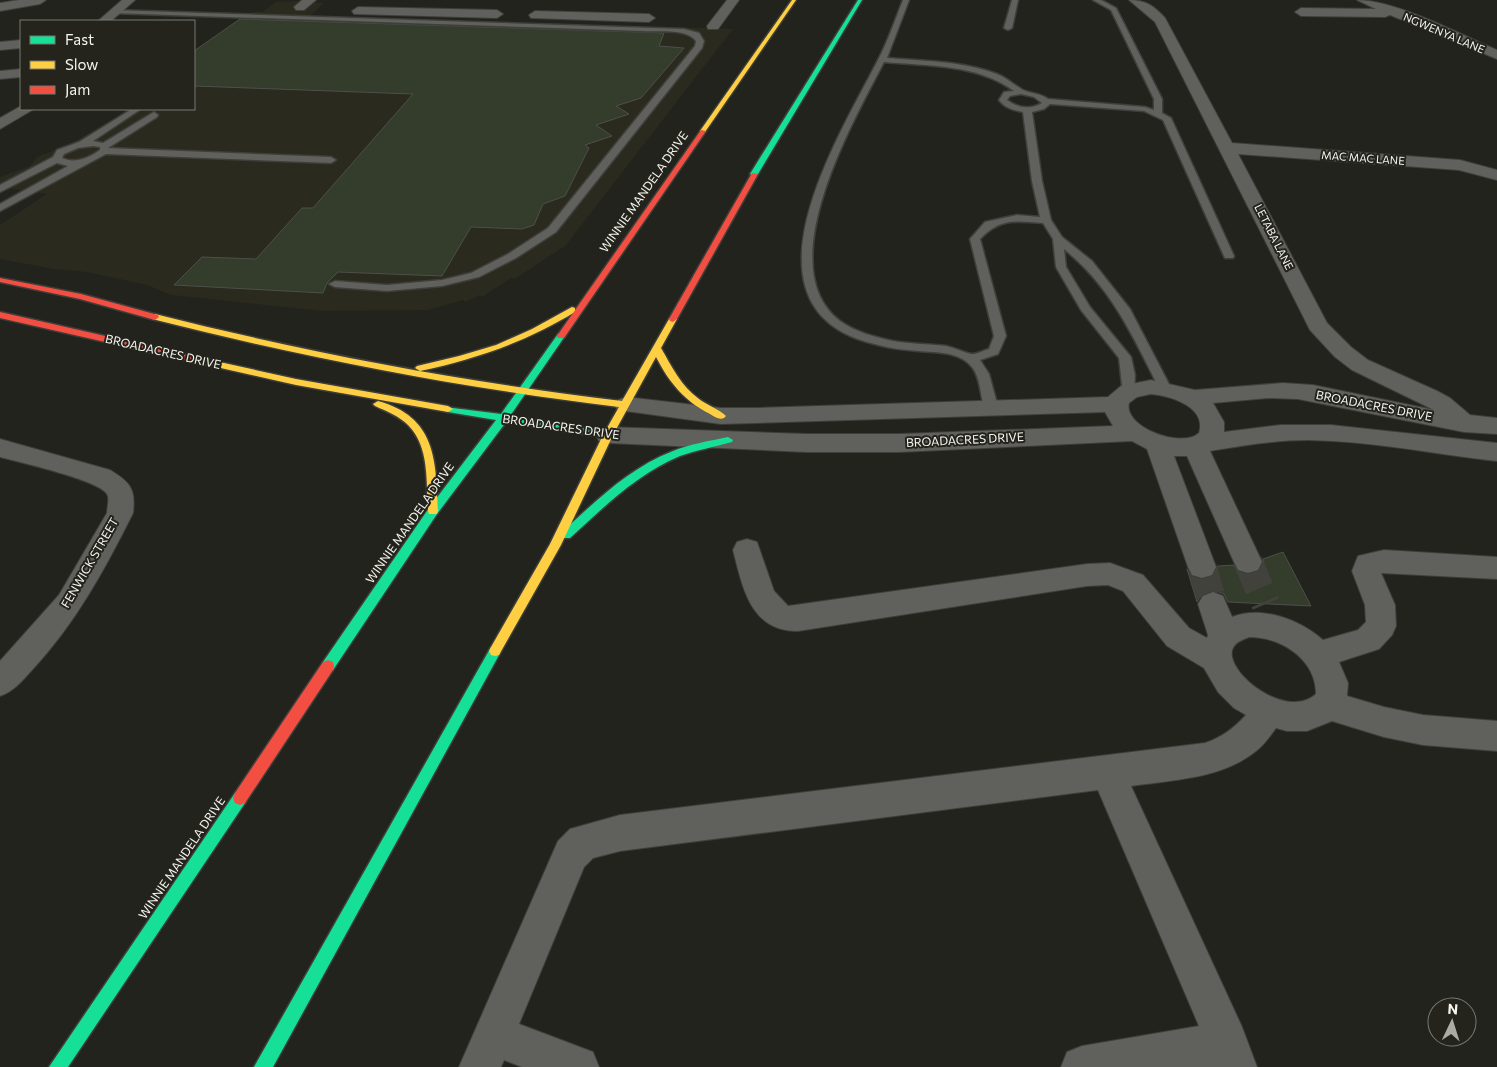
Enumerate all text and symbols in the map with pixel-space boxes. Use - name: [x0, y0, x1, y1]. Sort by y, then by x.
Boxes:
- street label: NGWENYA LANE: [1402, 10, 1487, 56]
- legend: [20, 20, 195, 110]
- text: Fast: [65, 30, 94, 48]
- text: Slow: [65, 55, 98, 73]
- text: Jam: [65, 80, 90, 98]
- street label: WINNIE MANDELA DRIVE: [596, 128, 690, 255]
- street label: MAC MAC LANE: [1321, 148, 1405, 167]
- street label: LETABA LANE: [1252, 202, 1297, 272]
- street label: BROADACRES DRIVE: [104, 331, 222, 371]
- street label: BROADACRES DRIVE: [1315, 387, 1433, 423]
- street label: BROADACRES DRIVE: [502, 411, 621, 441]
- street label: BROADACRES DRIVE: [906, 429, 1024, 449]
- street label: WINNIE MANDELA DRIVE: [362, 459, 456, 586]
- street label: FENWICK STREET: [58, 515, 121, 610]
- street label: WINNIE MANDELA DRIVE: [135, 794, 227, 921]
- north arrow: [1427, 997, 1477, 1047]
- text: N: [1447, 1000, 1459, 1017]

